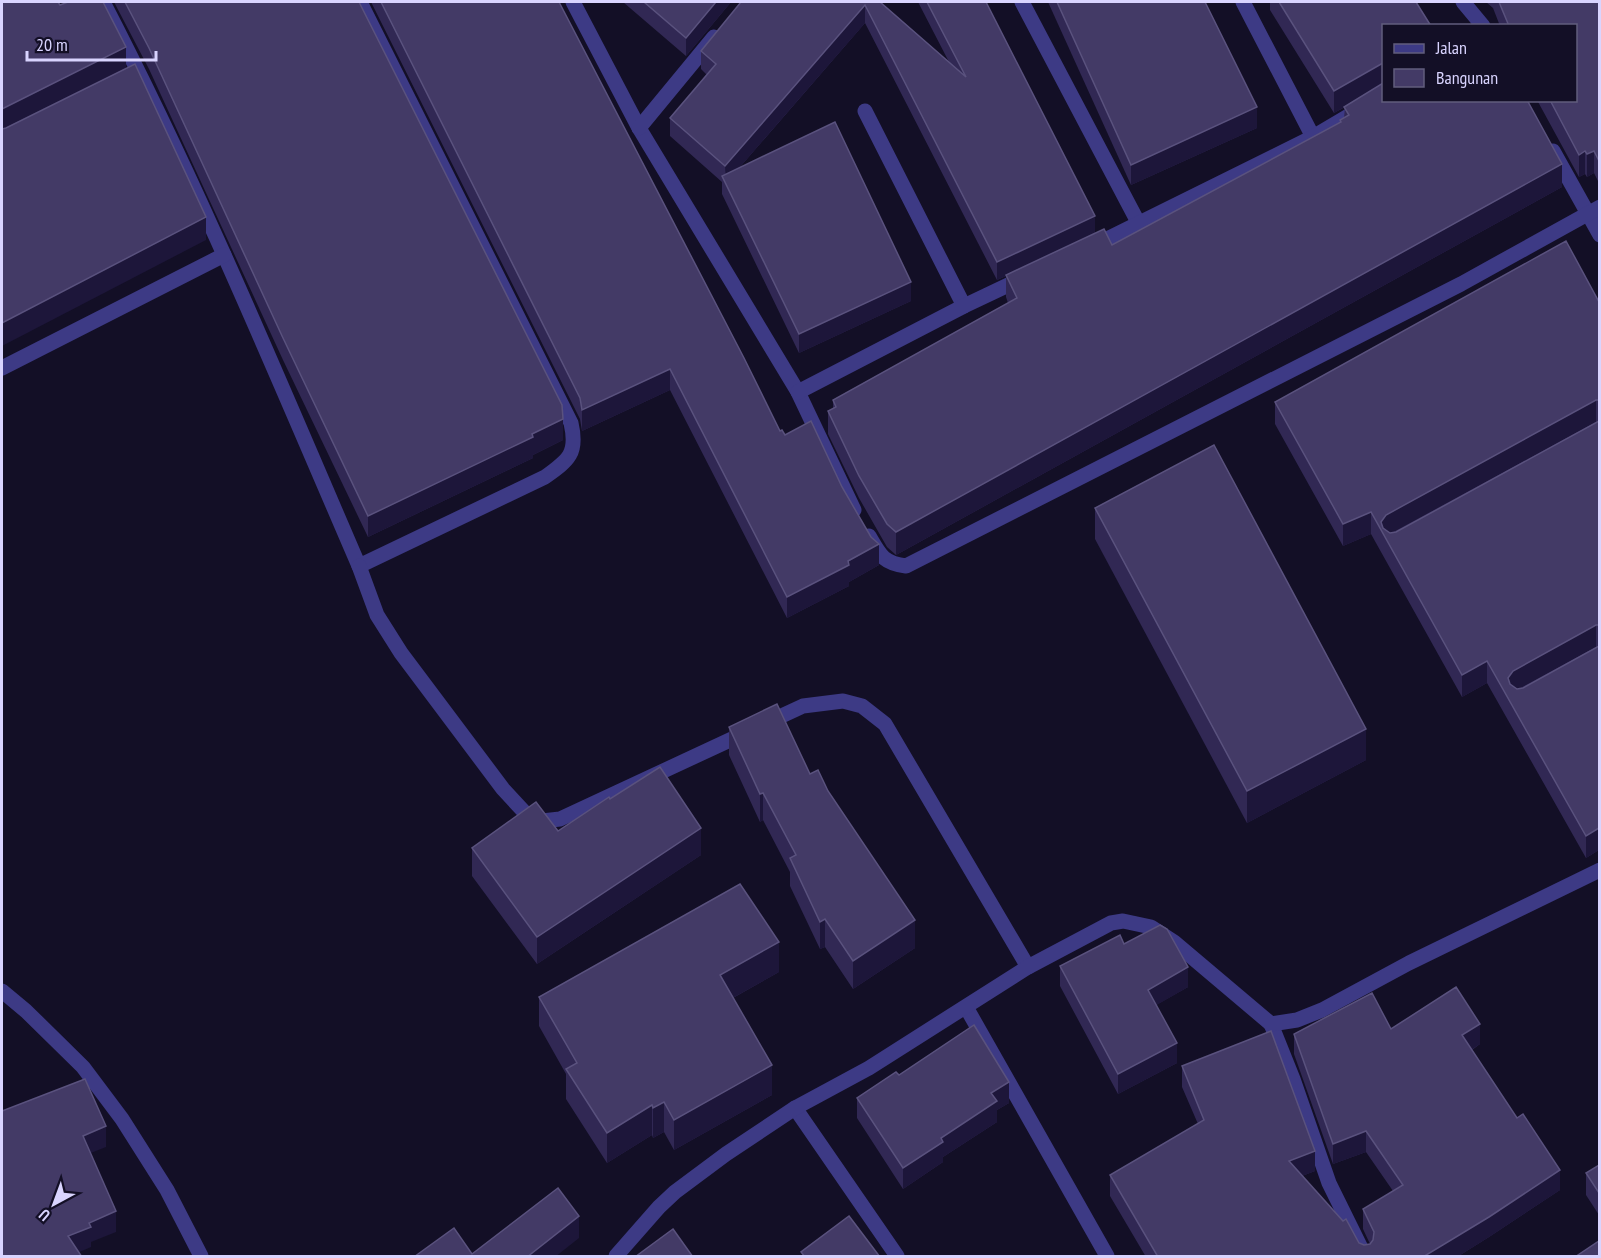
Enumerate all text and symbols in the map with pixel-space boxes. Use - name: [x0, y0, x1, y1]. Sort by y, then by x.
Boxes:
- scale bar: [27, 24, 156, 62]
- legend: [1382, 24, 1577, 102]
- text: 20 m: [36, 33, 68, 56]
- text: Jalan: [1435, 36, 1467, 59]
- text: Bangunan: [1436, 66, 1498, 89]
- north arrow: [24, 1174, 84, 1234]
- text: U: [34, 1205, 54, 1226]

